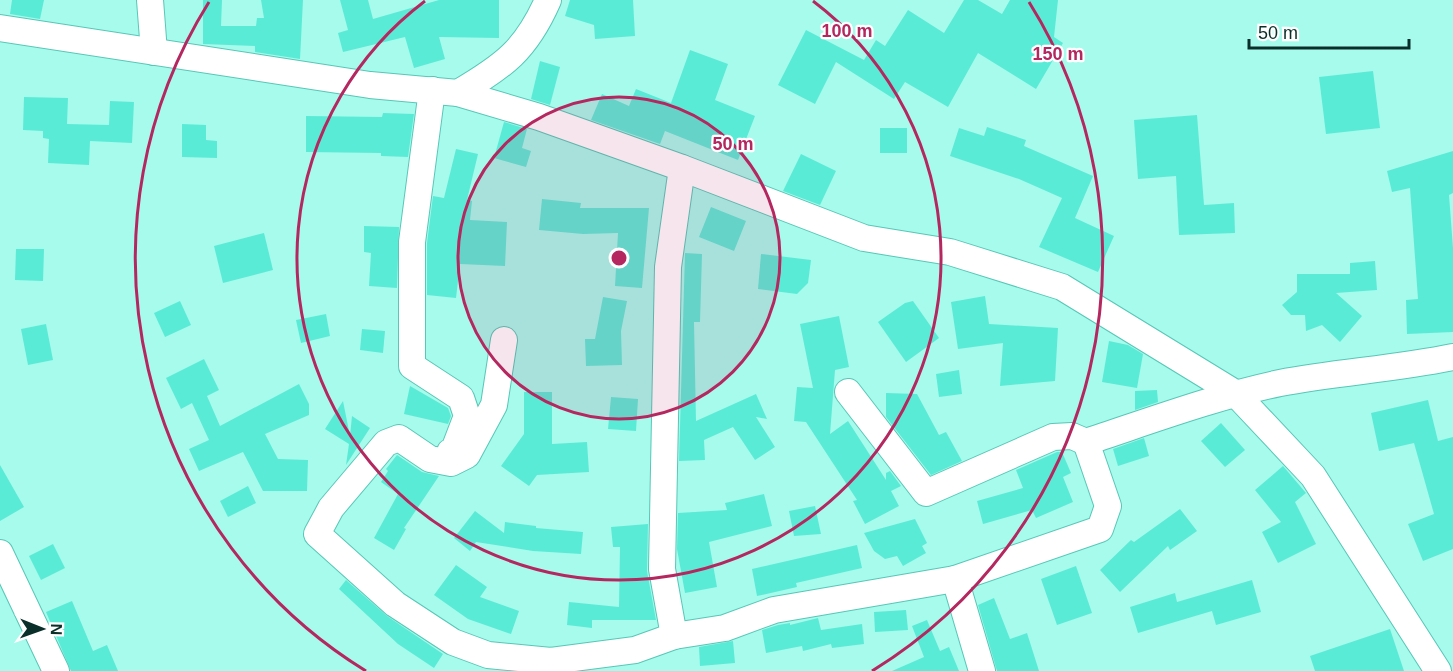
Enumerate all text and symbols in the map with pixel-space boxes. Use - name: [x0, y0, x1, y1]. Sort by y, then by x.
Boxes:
- scale bar: [1249, 12, 1410, 50]
- text: 100 m: [821, 21, 873, 41]
- text: 50 m: [1258, 23, 1298, 43]
- text: 150 m: [1032, 44, 1084, 64]
- text: 50 m: [712, 134, 754, 154]
- centre of rings: [609, 248, 629, 268]
- north arrow: [12, 599, 72, 659]
- text: N: [48, 623, 65, 635]

